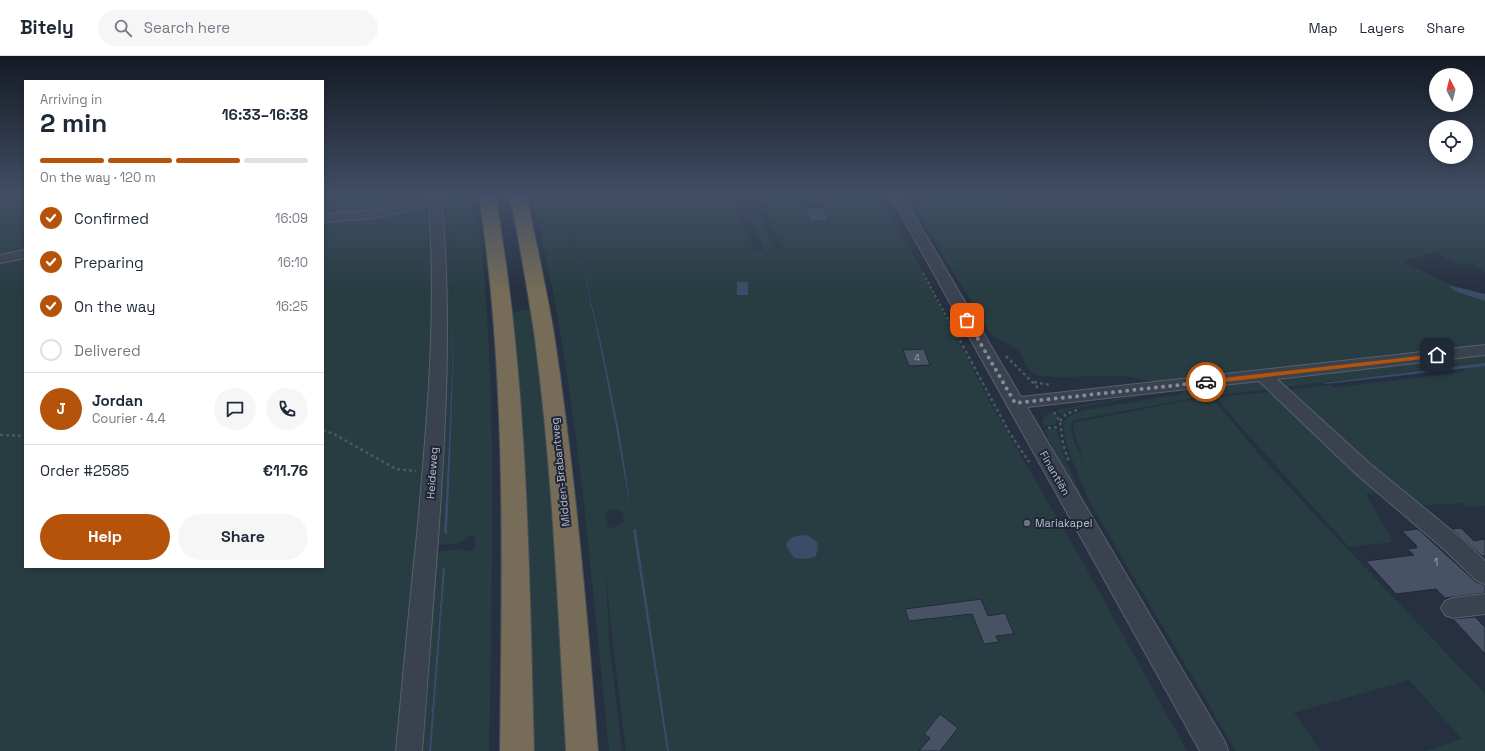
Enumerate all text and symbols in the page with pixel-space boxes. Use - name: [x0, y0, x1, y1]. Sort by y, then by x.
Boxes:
- search box: [98, 10, 378, 46]
- text: Bitely: [20, 15, 74, 40]
- icon: search: [112, 17, 134, 39]
- text: Search here: [144, 18, 230, 37]
- text: Map: [1308, 19, 1338, 37]
- text: Layers: [1360, 19, 1404, 37]
- text: Share: [1426, 19, 1465, 37]
- north arrow: [1429, 68, 1473, 112]
- map controls: [1429, 68, 1473, 164]
- text: Arriving in: [40, 91, 102, 108]
- text: 16:33–16:38: [222, 105, 308, 124]
- text: 2 min: [40, 106, 107, 140]
- button: locate: [1429, 120, 1473, 164]
- text: On the way · 120 m: [40, 169, 156, 186]
- icon: check: [40, 207, 62, 229]
- text: Confirmed: [74, 209, 149, 228]
- text: 16:09: [275, 210, 308, 227]
- icon: check: [40, 251, 62, 273]
- text: Preparing: [74, 253, 144, 272]
- text: 16:10: [278, 254, 308, 271]
- icon: check: [40, 295, 62, 317]
- text: On the way: [74, 297, 155, 316]
- text: 16:25: [276, 298, 308, 315]
- pin: [950, 303, 984, 337]
- icon: bag: [956, 309, 978, 331]
- pin: [1420, 338, 1454, 372]
- text: Delivered: [74, 341, 141, 360]
- icon: home: [1426, 344, 1448, 366]
- house number: 4: [914, 352, 920, 364]
- courier: [1186, 362, 1226, 402]
- icon: car: [1195, 371, 1217, 393]
- button: chat: [214, 388, 256, 430]
- button: phone: [266, 388, 308, 430]
- text: Jordan: [92, 391, 143, 410]
- text: J: [56, 399, 66, 418]
- text: Courier · 4.4: [92, 410, 166, 427]
- street label: Midden-Brabantweg: [547, 417, 573, 527]
- street label: Heideweg: [423, 446, 441, 500]
- street label: Finantiën: [1037, 448, 1073, 498]
- text: Order #2585: [40, 461, 129, 480]
- text: €11.76: [263, 461, 308, 480]
- button: Help: [40, 514, 170, 560]
- button: Share: [178, 514, 308, 560]
- place label: Mariakapel: [1035, 516, 1092, 530]
- marker: Mariakapel: [1022, 518, 1032, 528]
- house number: 1: [1434, 555, 1438, 569]

